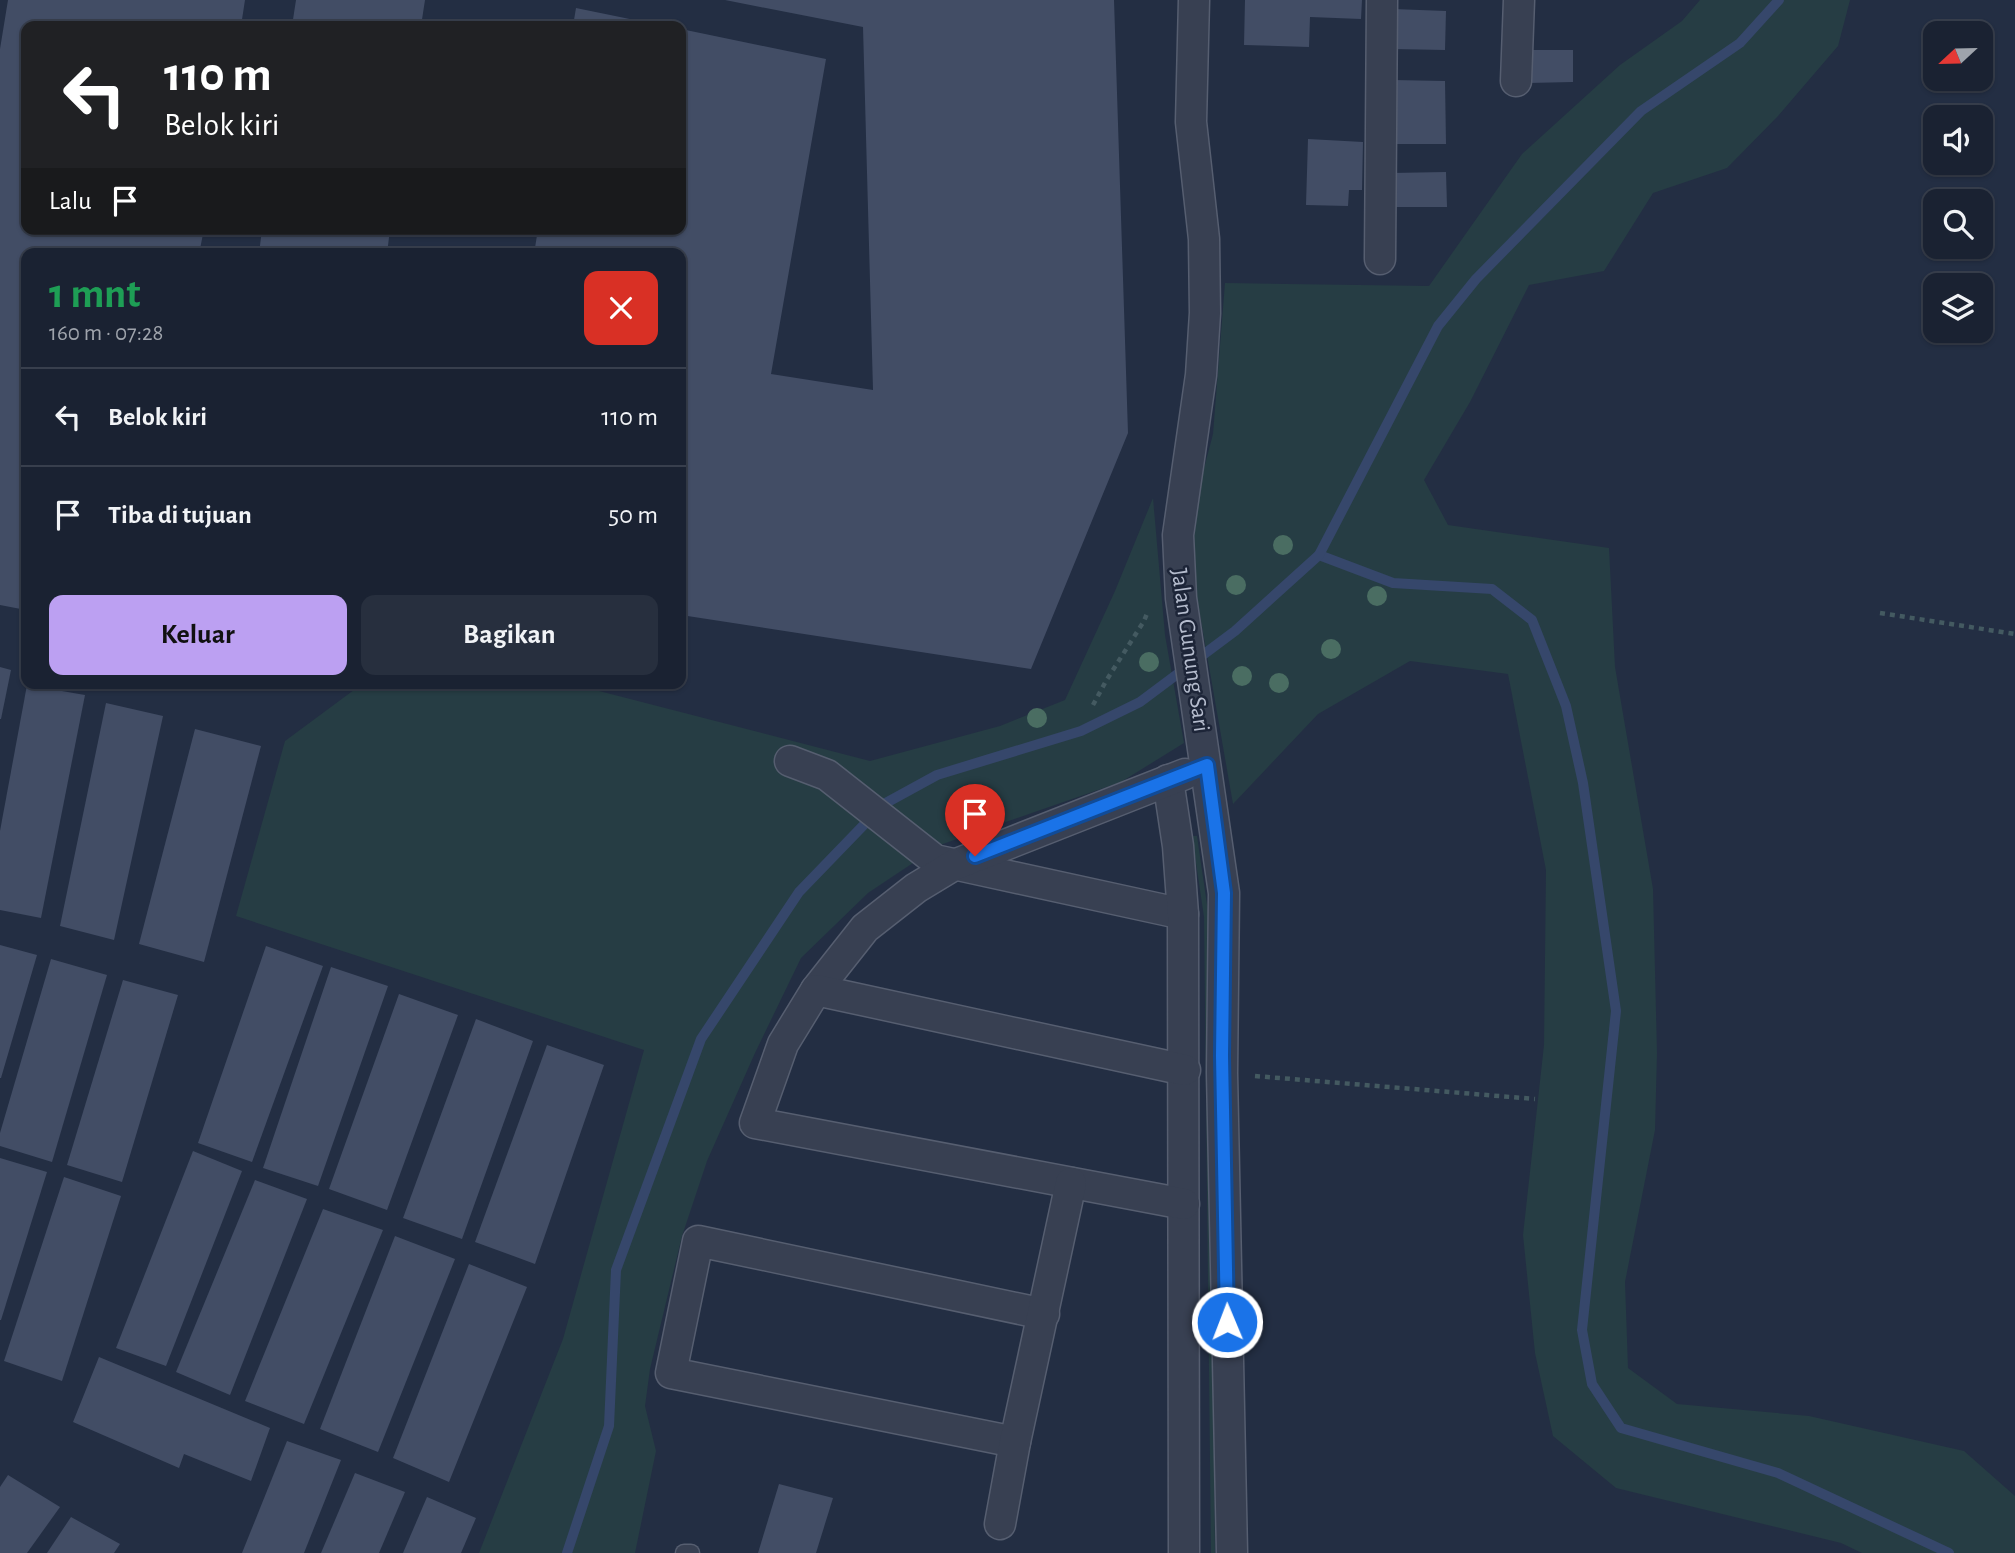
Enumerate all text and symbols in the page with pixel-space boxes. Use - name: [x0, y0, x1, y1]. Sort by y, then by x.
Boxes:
- north arrow: [1923, 21, 1993, 91]
- map controls: [1923, 21, 1993, 343]
- icon: left: [49, 49, 140, 140]
- text: 110 m: [164, 51, 272, 100]
- button: sound: [1923, 105, 1993, 175]
- text: Belok kiri: [164, 109, 280, 141]
- icon: arrive: [106, 182, 144, 220]
- text: Lalu: [49, 188, 92, 214]
- button: search: [1923, 189, 1993, 259]
- button: close: [584, 271, 658, 345]
- text: 1 mnt: [49, 273, 141, 315]
- button: layers: [1923, 273, 1993, 343]
- text: 160 m · 07:28: [49, 322, 163, 345]
- icon: left: [49, 398, 87, 436]
- text: Belok kiri: [108, 404, 207, 430]
- text: 110 m: [601, 404, 658, 430]
- icon: arrive: [49, 496, 87, 534]
- text: Tiba di tujuan: [108, 502, 252, 528]
- text: 50 m: [608, 502, 658, 528]
- street label: Jalan Gunung Sari: [1167, 567, 1213, 733]
- button: Keluar: [49, 595, 347, 675]
- button: Bagikan: [361, 595, 658, 675]
- pin: [945, 784, 1005, 856]
- icon: arrive: [956, 795, 994, 833]
- position arrow: [1190, 1285, 1264, 1359]

